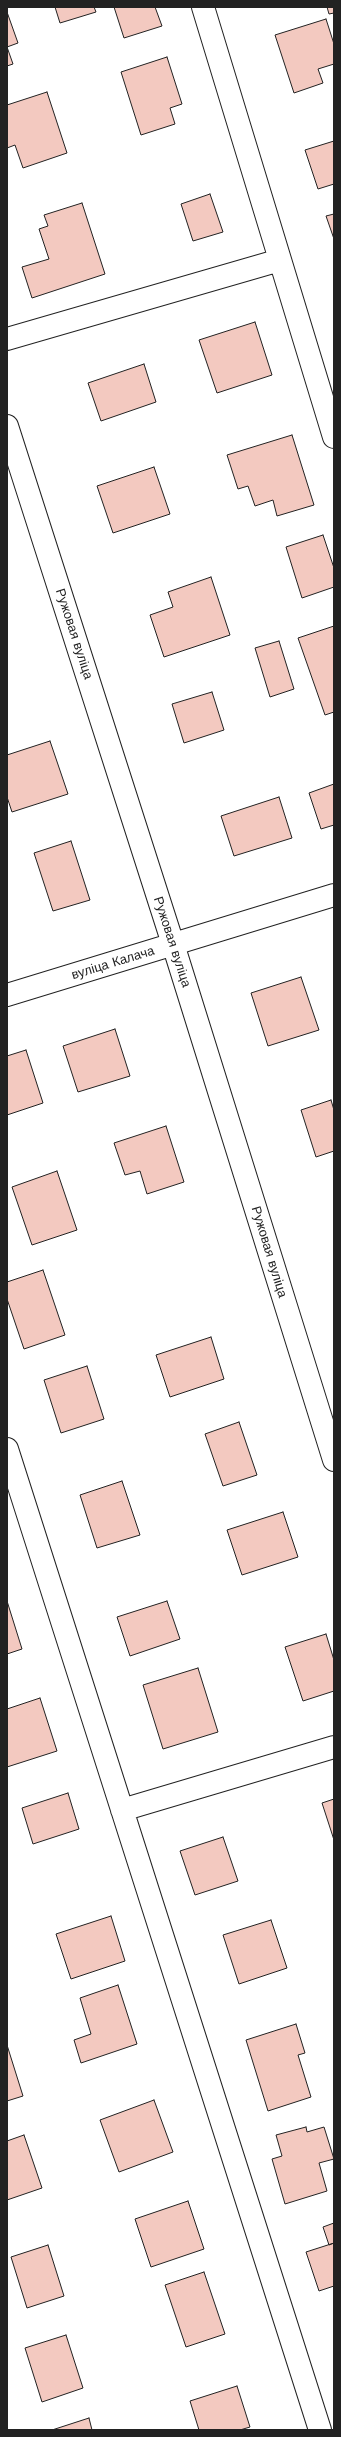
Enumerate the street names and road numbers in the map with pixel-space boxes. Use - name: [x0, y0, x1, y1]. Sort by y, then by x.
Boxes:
- street label: Ружовая вуліца: [52, 587, 96, 681]
- street label: Ружовая вуліца: [150, 895, 194, 989]
- street label: вуліца Калача: [70, 943, 156, 983]
- street label: Ружовая вуліца: [248, 1204, 290, 1300]

